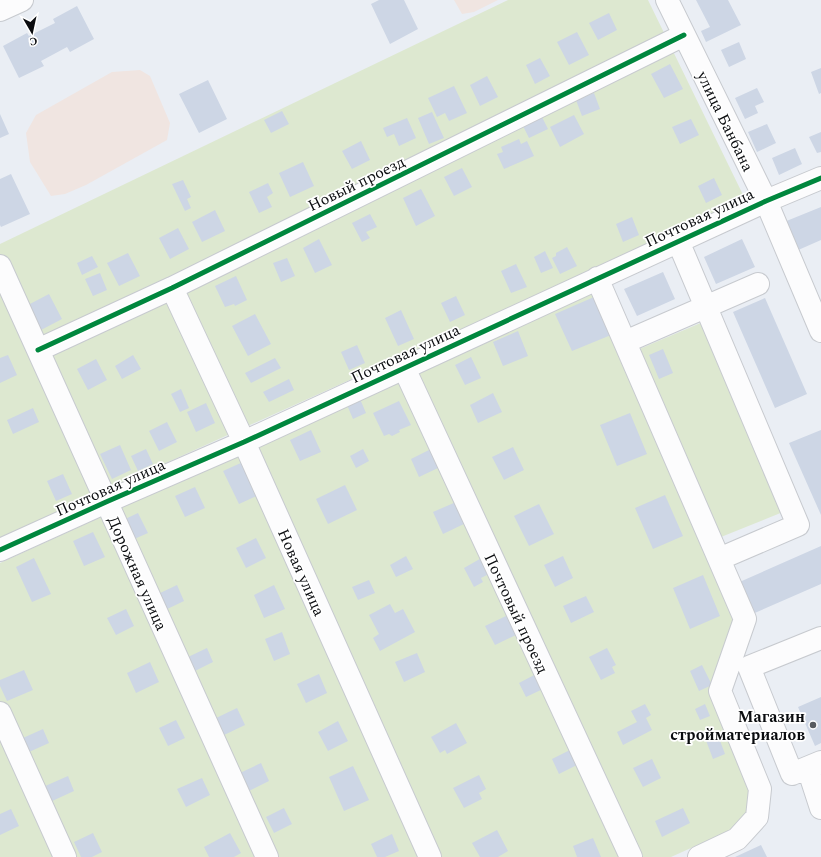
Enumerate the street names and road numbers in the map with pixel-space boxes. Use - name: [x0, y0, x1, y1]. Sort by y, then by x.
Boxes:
- street label: улица Банбана: [690, 66, 760, 176]
- street label: Новый проезд: [304, 150, 409, 218]
- street label: Почтовая улица: [641, 182, 758, 254]
- street label: Почтовая улица: [347, 318, 464, 390]
- street label: Почтовая улица: [51, 453, 169, 523]
- street label: Дорожная улица: [101, 512, 173, 635]
- street label: Новая улица: [271, 525, 331, 620]
- street label: Почтовый проезд: [478, 549, 555, 678]

